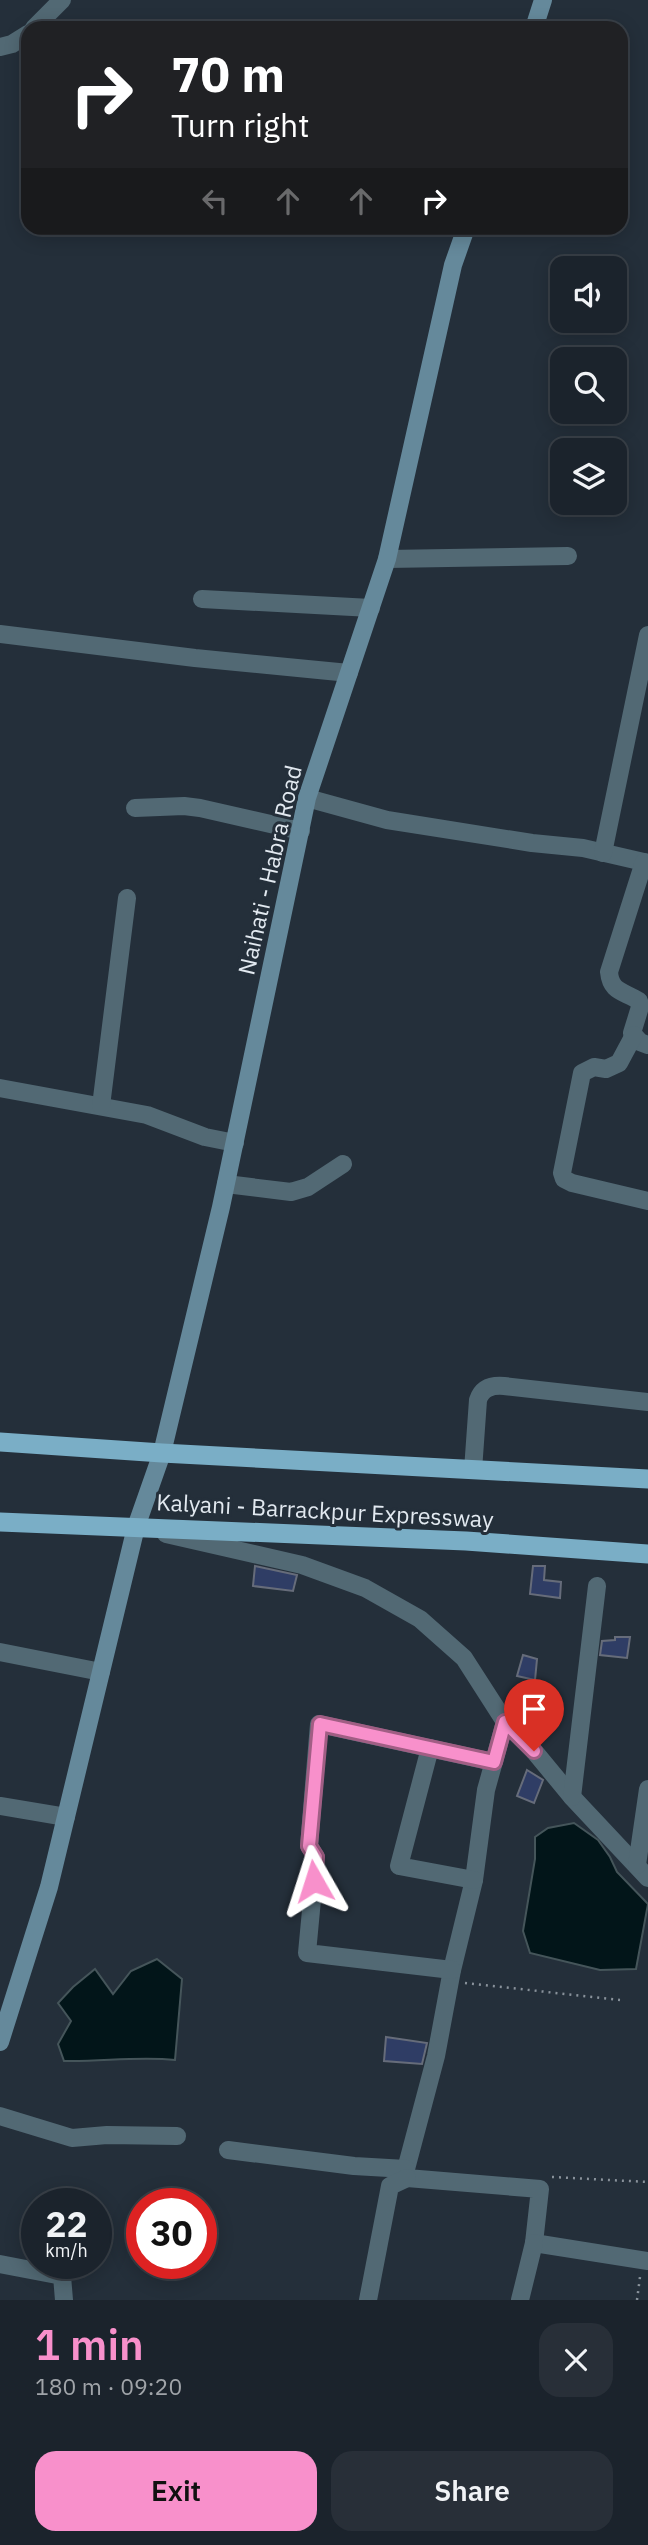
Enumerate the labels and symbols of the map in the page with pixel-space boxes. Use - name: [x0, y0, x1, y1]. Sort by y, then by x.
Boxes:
- street label: Naihati - Habra Road: [230, 762, 308, 978]
- street label: Kalyani - Barrackpur Expressway: [156, 1486, 495, 1534]
- pin: [504, 1679, 564, 1751]
- position arrow: [277, 1844, 351, 1918]
- speed limit sign: 30: [126, 2188, 217, 2279]

